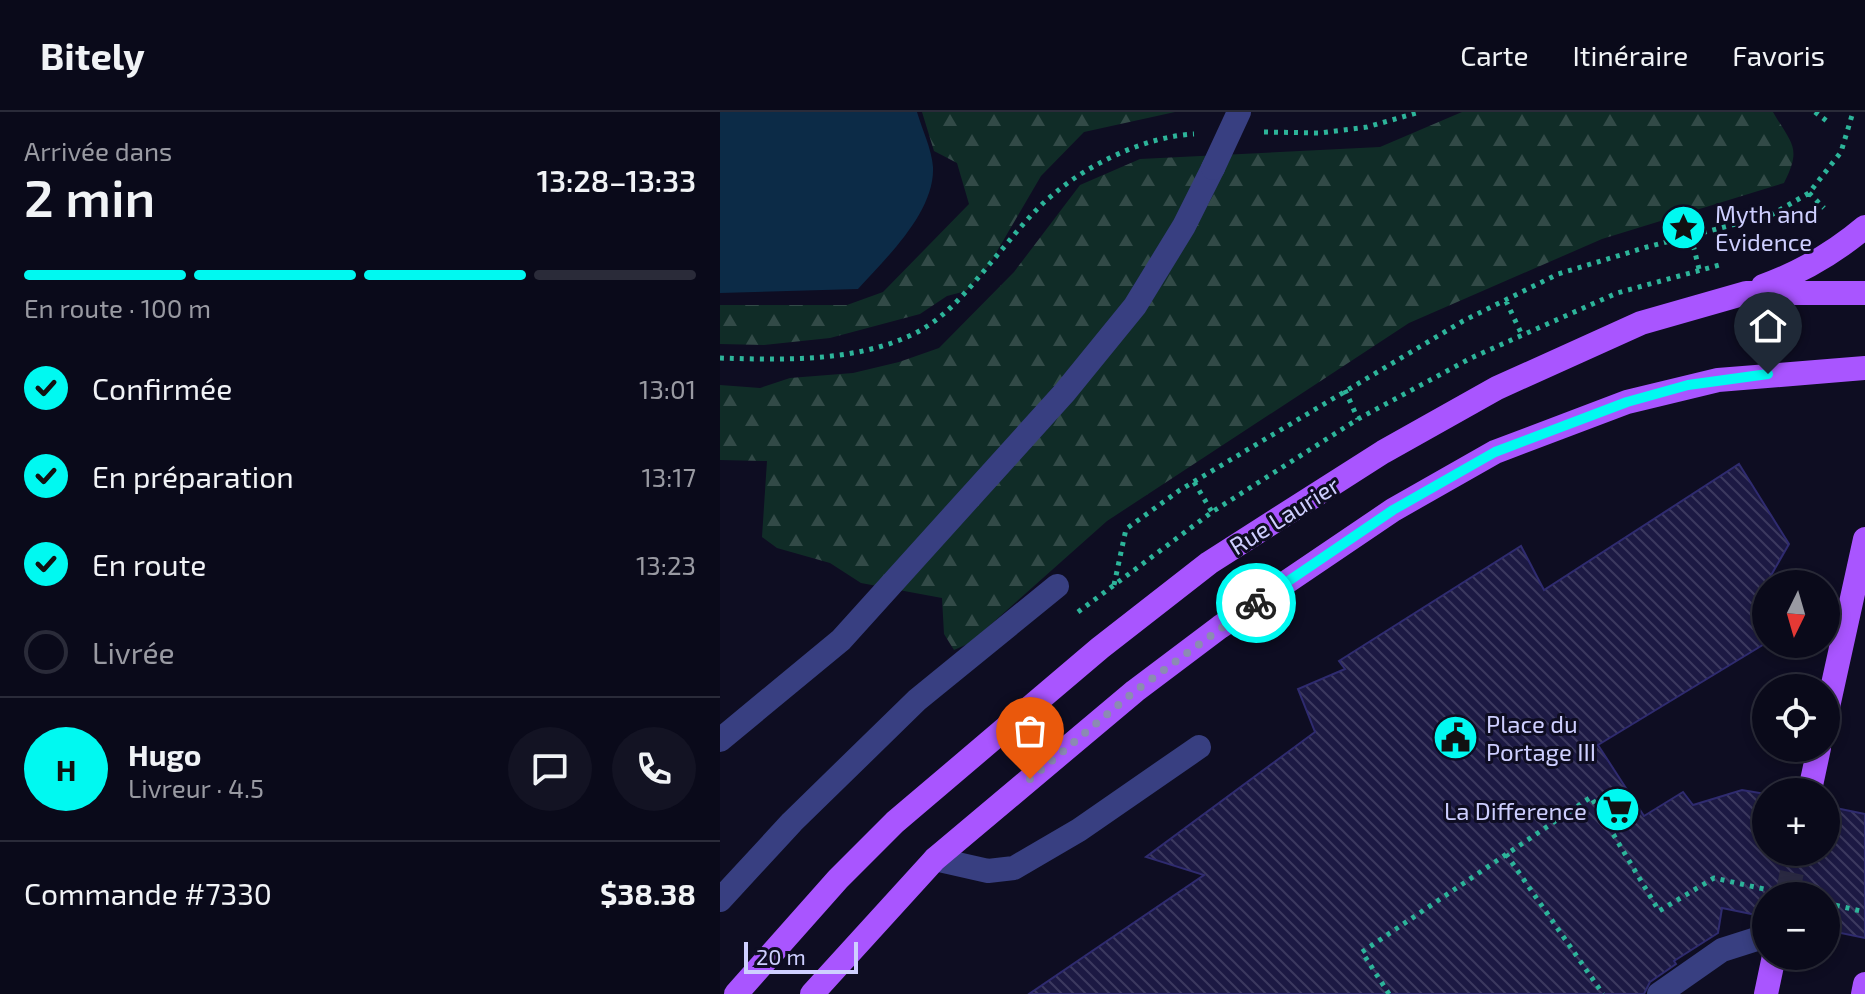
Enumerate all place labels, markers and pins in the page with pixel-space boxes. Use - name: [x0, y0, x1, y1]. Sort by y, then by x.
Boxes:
- place label: Myth and Evidence: [1715, 199, 1818, 256]
- place icon: Myth and Evidence: [1660, 203, 1708, 251]
- pin: [1734, 292, 1802, 374]
- pin: [996, 697, 1064, 779]
- place label: Place du Portage III: [1486, 709, 1596, 766]
- public building icon: Place du Portage III: [1431, 713, 1479, 761]
- supermarket icon: La Difference: [1594, 786, 1642, 834]
- place label: La Difference: [1444, 796, 1587, 825]

